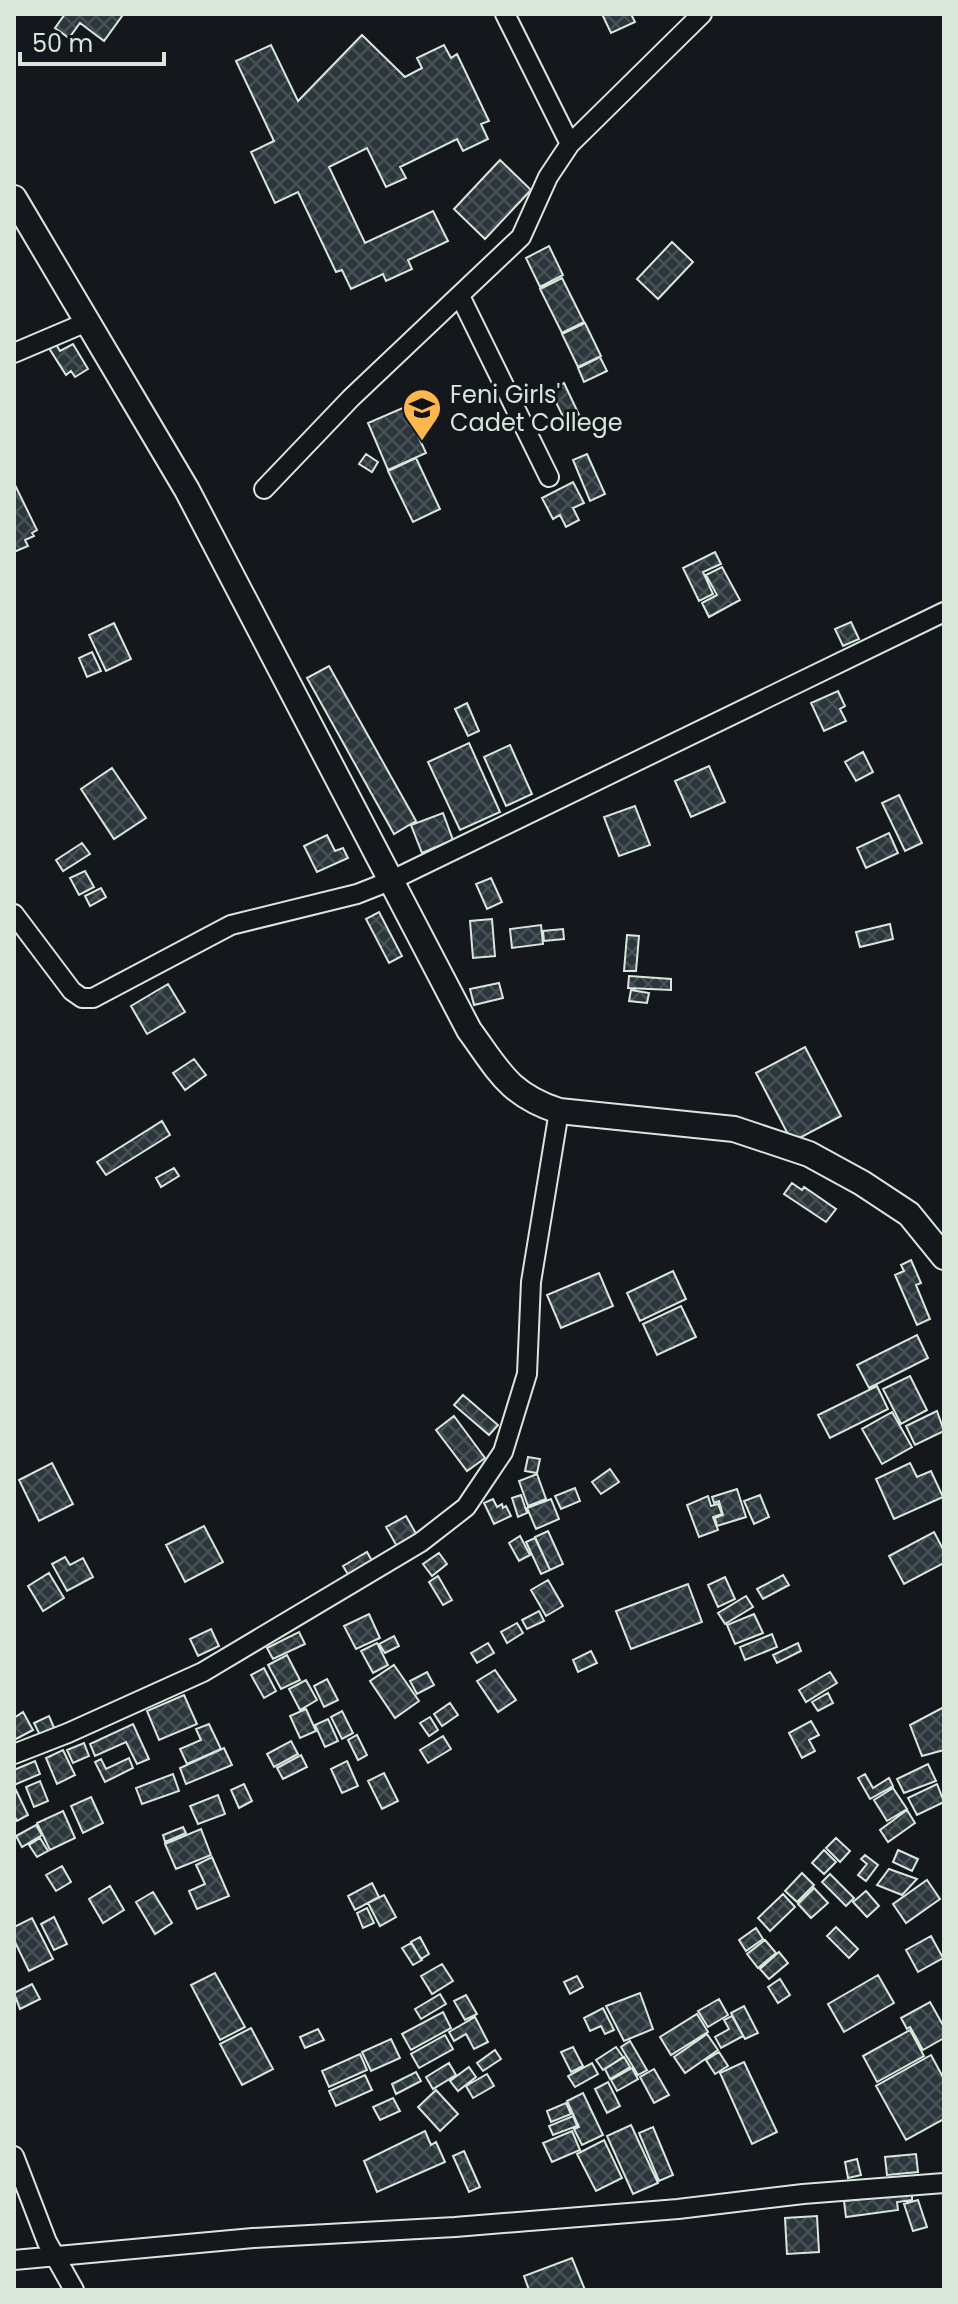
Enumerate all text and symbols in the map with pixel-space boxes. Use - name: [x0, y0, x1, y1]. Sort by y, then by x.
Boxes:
- scale bar: [20, 16, 164, 66]
- text: 50 m: [32, 27, 93, 60]
- place label: Feni Girls' Cadet College: [450, 378, 623, 439]
- school or university icon: Feni Girls' Cadet College: [401, 387, 443, 442]

